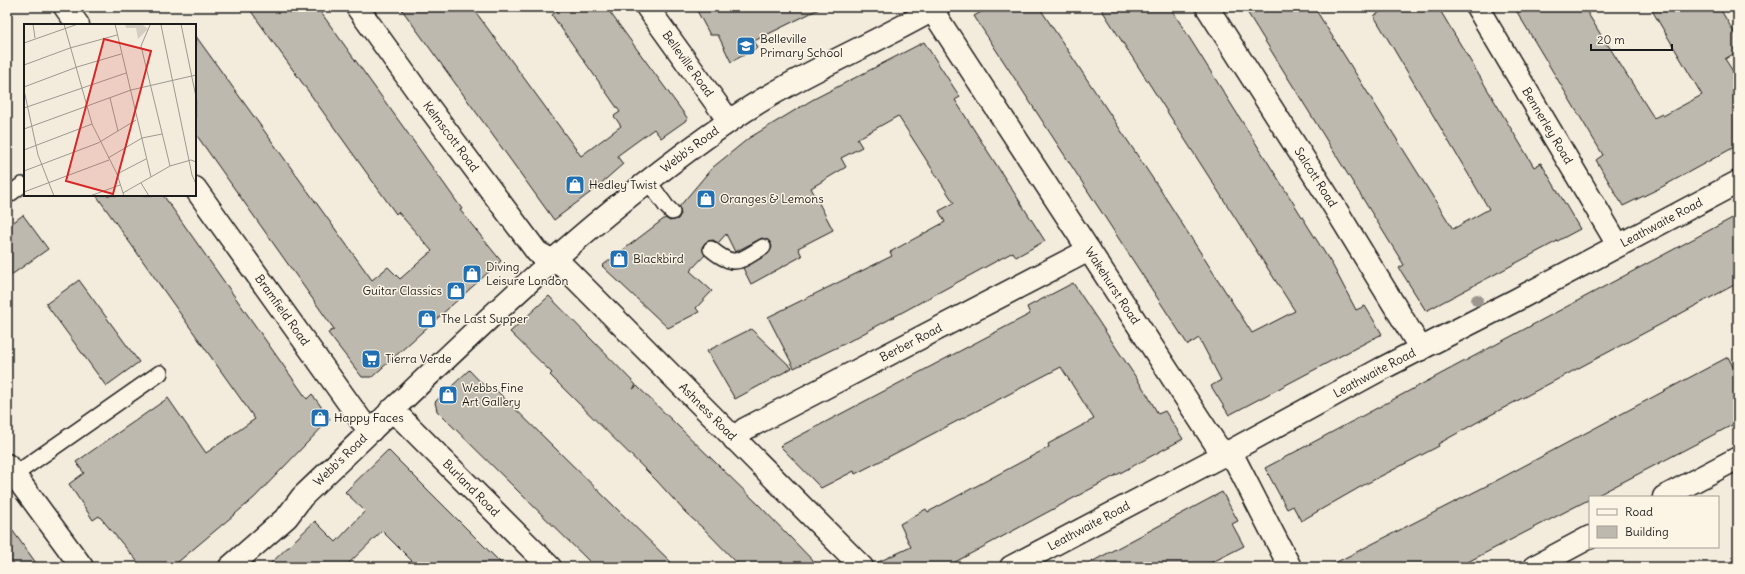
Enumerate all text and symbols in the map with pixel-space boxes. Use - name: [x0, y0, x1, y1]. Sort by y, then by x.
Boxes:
- inset map: [24, 24, 196, 196]
- scale bar: [1591, 26, 1672, 52]
- street label: Belleville Road: [660, 28, 717, 99]
- place label: Belleville Primary School: [760, 31, 843, 60]
- text: 20 m: [1597, 32, 1625, 47]
- school or university icon: Belleville Primary School: [735, 35, 757, 57]
- street label: Bennerley Road: [1519, 84, 1576, 167]
- street label: Kelmscott Road: [420, 98, 482, 174]
- street label: Webb's Road: [657, 123, 722, 176]
- street label: Salcott Road: [1291, 144, 1341, 210]
- shop icon: Hedley Twist: [564, 174, 586, 196]
- place label: Hedley Twist: [589, 177, 657, 192]
- shop icon: Oranges & Lemons: [695, 188, 717, 210]
- place label: Oranges & Lemons: [720, 191, 824, 206]
- street label: Leathwaite Road: [1618, 194, 1705, 250]
- street label: Wakehurst Road: [1082, 244, 1143, 327]
- shop icon: Blackbird: [608, 248, 630, 270]
- place label: Blackbird: [633, 251, 684, 266]
- place label: Diving Leisure London: [486, 259, 569, 288]
- shop icon: Diving Leisure London: [461, 263, 483, 285]
- street label: Bramfield Road: [252, 271, 313, 348]
- shop icon: Guitar Classics: [445, 280, 467, 302]
- place label: Guitar Classics: [362, 283, 442, 298]
- shop icon: The Last Supper: [416, 308, 438, 330]
- place label: The Last Supper: [441, 311, 528, 326]
- street label: Berber Road: [877, 320, 945, 365]
- street label: Leathwaite Road: [1331, 345, 1418, 401]
- supermarket icon: Tierra Verde: [360, 348, 382, 370]
- place label: Tierra Verde: [385, 351, 452, 366]
- street label: Ashness Road: [676, 379, 740, 444]
- place label: Webbs Fine Art Gallery: [462, 380, 523, 409]
- shop icon: Webbs Fine Art Gallery: [437, 384, 459, 406]
- shop icon: Happy Faces: [309, 407, 331, 429]
- place label: Happy Faces: [334, 410, 404, 425]
- street label: Webb's Road: [310, 431, 370, 489]
- street label: Burland Road: [440, 456, 503, 519]
- legend: [1589, 496, 1719, 548]
- street label: Leathwaite Road: [1045, 498, 1132, 553]
- text: Road: [1625, 504, 1653, 519]
- text: Building: [1625, 524, 1669, 539]

